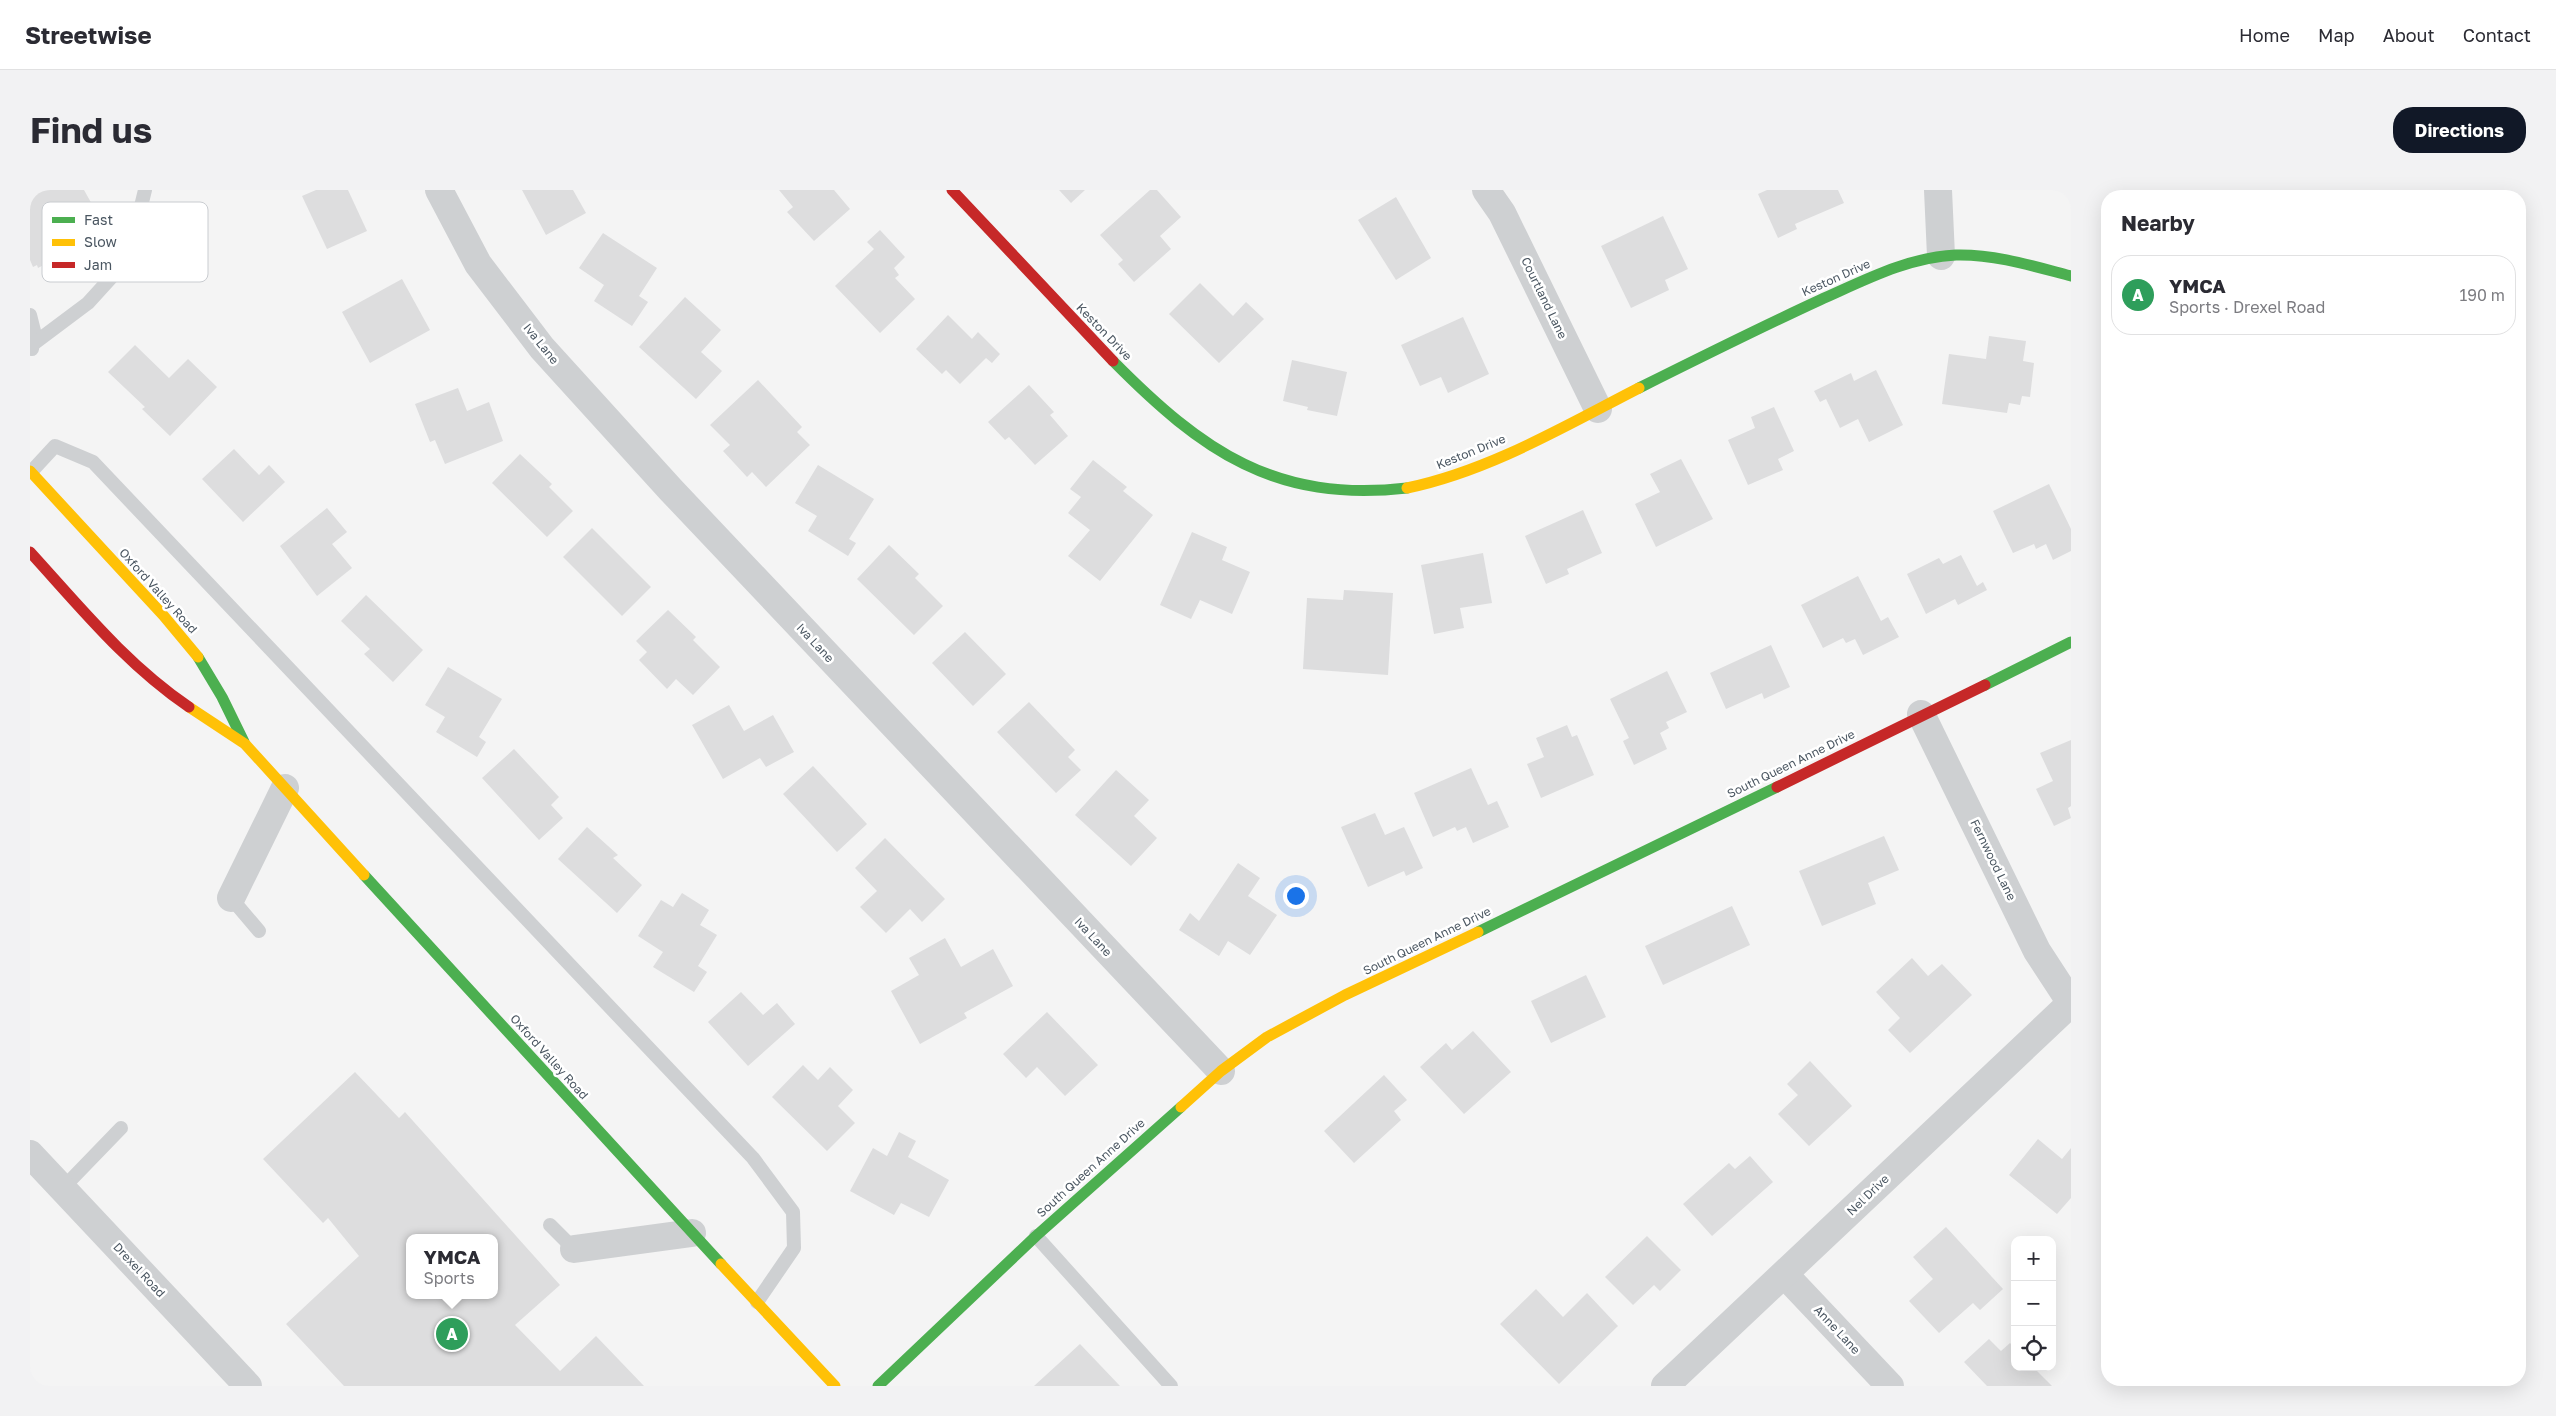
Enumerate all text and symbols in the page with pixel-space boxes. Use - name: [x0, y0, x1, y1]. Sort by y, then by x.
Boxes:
- text: Streetwise: [25, 20, 152, 49]
- text: Home: [2239, 24, 2290, 46]
- text: Map: [2318, 24, 2355, 46]
- text: About: [2383, 24, 2435, 46]
- text: Contact: [2463, 24, 2531, 46]
- button: Directions: [2393, 107, 2526, 153]
- text: Find us: [30, 109, 152, 151]
- legend: [42, 202, 208, 282]
- text: Nearby: [2121, 210, 2195, 236]
- text: Fast: [84, 211, 113, 228]
- text: Slow: [84, 233, 117, 250]
- street label: Courtland Lane: [1518, 255, 1571, 341]
- text: Jam: [84, 256, 112, 273]
- street label: Keston Drive: [1799, 256, 1872, 299]
- text: YMCA: [2169, 274, 2226, 297]
- text: A: [2132, 285, 2144, 305]
- text: 190 m: [2459, 285, 2505, 305]
- text: Sports · Drexel Road: [2169, 297, 2325, 317]
- street label: Keston Drive: [1073, 300, 1135, 363]
- street label: Iva Lane: [520, 320, 562, 367]
- street label: Keston Drive: [1434, 431, 1508, 472]
- street label: Oxford Valley Road: [116, 545, 201, 636]
- street label: Iva Lane: [794, 620, 837, 665]
- street label: South Queen Anne Drive: [1724, 726, 1857, 801]
- street label: Fernwood Lane: [1967, 817, 2020, 903]
- your location: [1283, 883, 1309, 909]
- street label: South Queen Anne Drive: [1360, 903, 1493, 978]
- street label: Iva Lane: [1072, 914, 1115, 959]
- street label: Oxford Valley Road: [507, 1011, 592, 1102]
- street label: South Queen Anne Drive: [1034, 1115, 1148, 1220]
- street label: Nel Drive: [1843, 1171, 1892, 1218]
- popup: [406, 1234, 498, 1299]
- map controls: [2011, 1236, 2056, 1371]
- button: +: [2011, 1236, 2056, 1281]
- street label: Drexel Road: [110, 1239, 168, 1300]
- text: YMCA: [424, 1245, 480, 1268]
- text: Sports: [424, 1268, 475, 1288]
- button: −: [2011, 1281, 2056, 1326]
- street label: Anne Lane: [1811, 1302, 1864, 1357]
- pin: A: [436, 1315, 468, 1353]
- button: locate: [2011, 1326, 2056, 1371]

